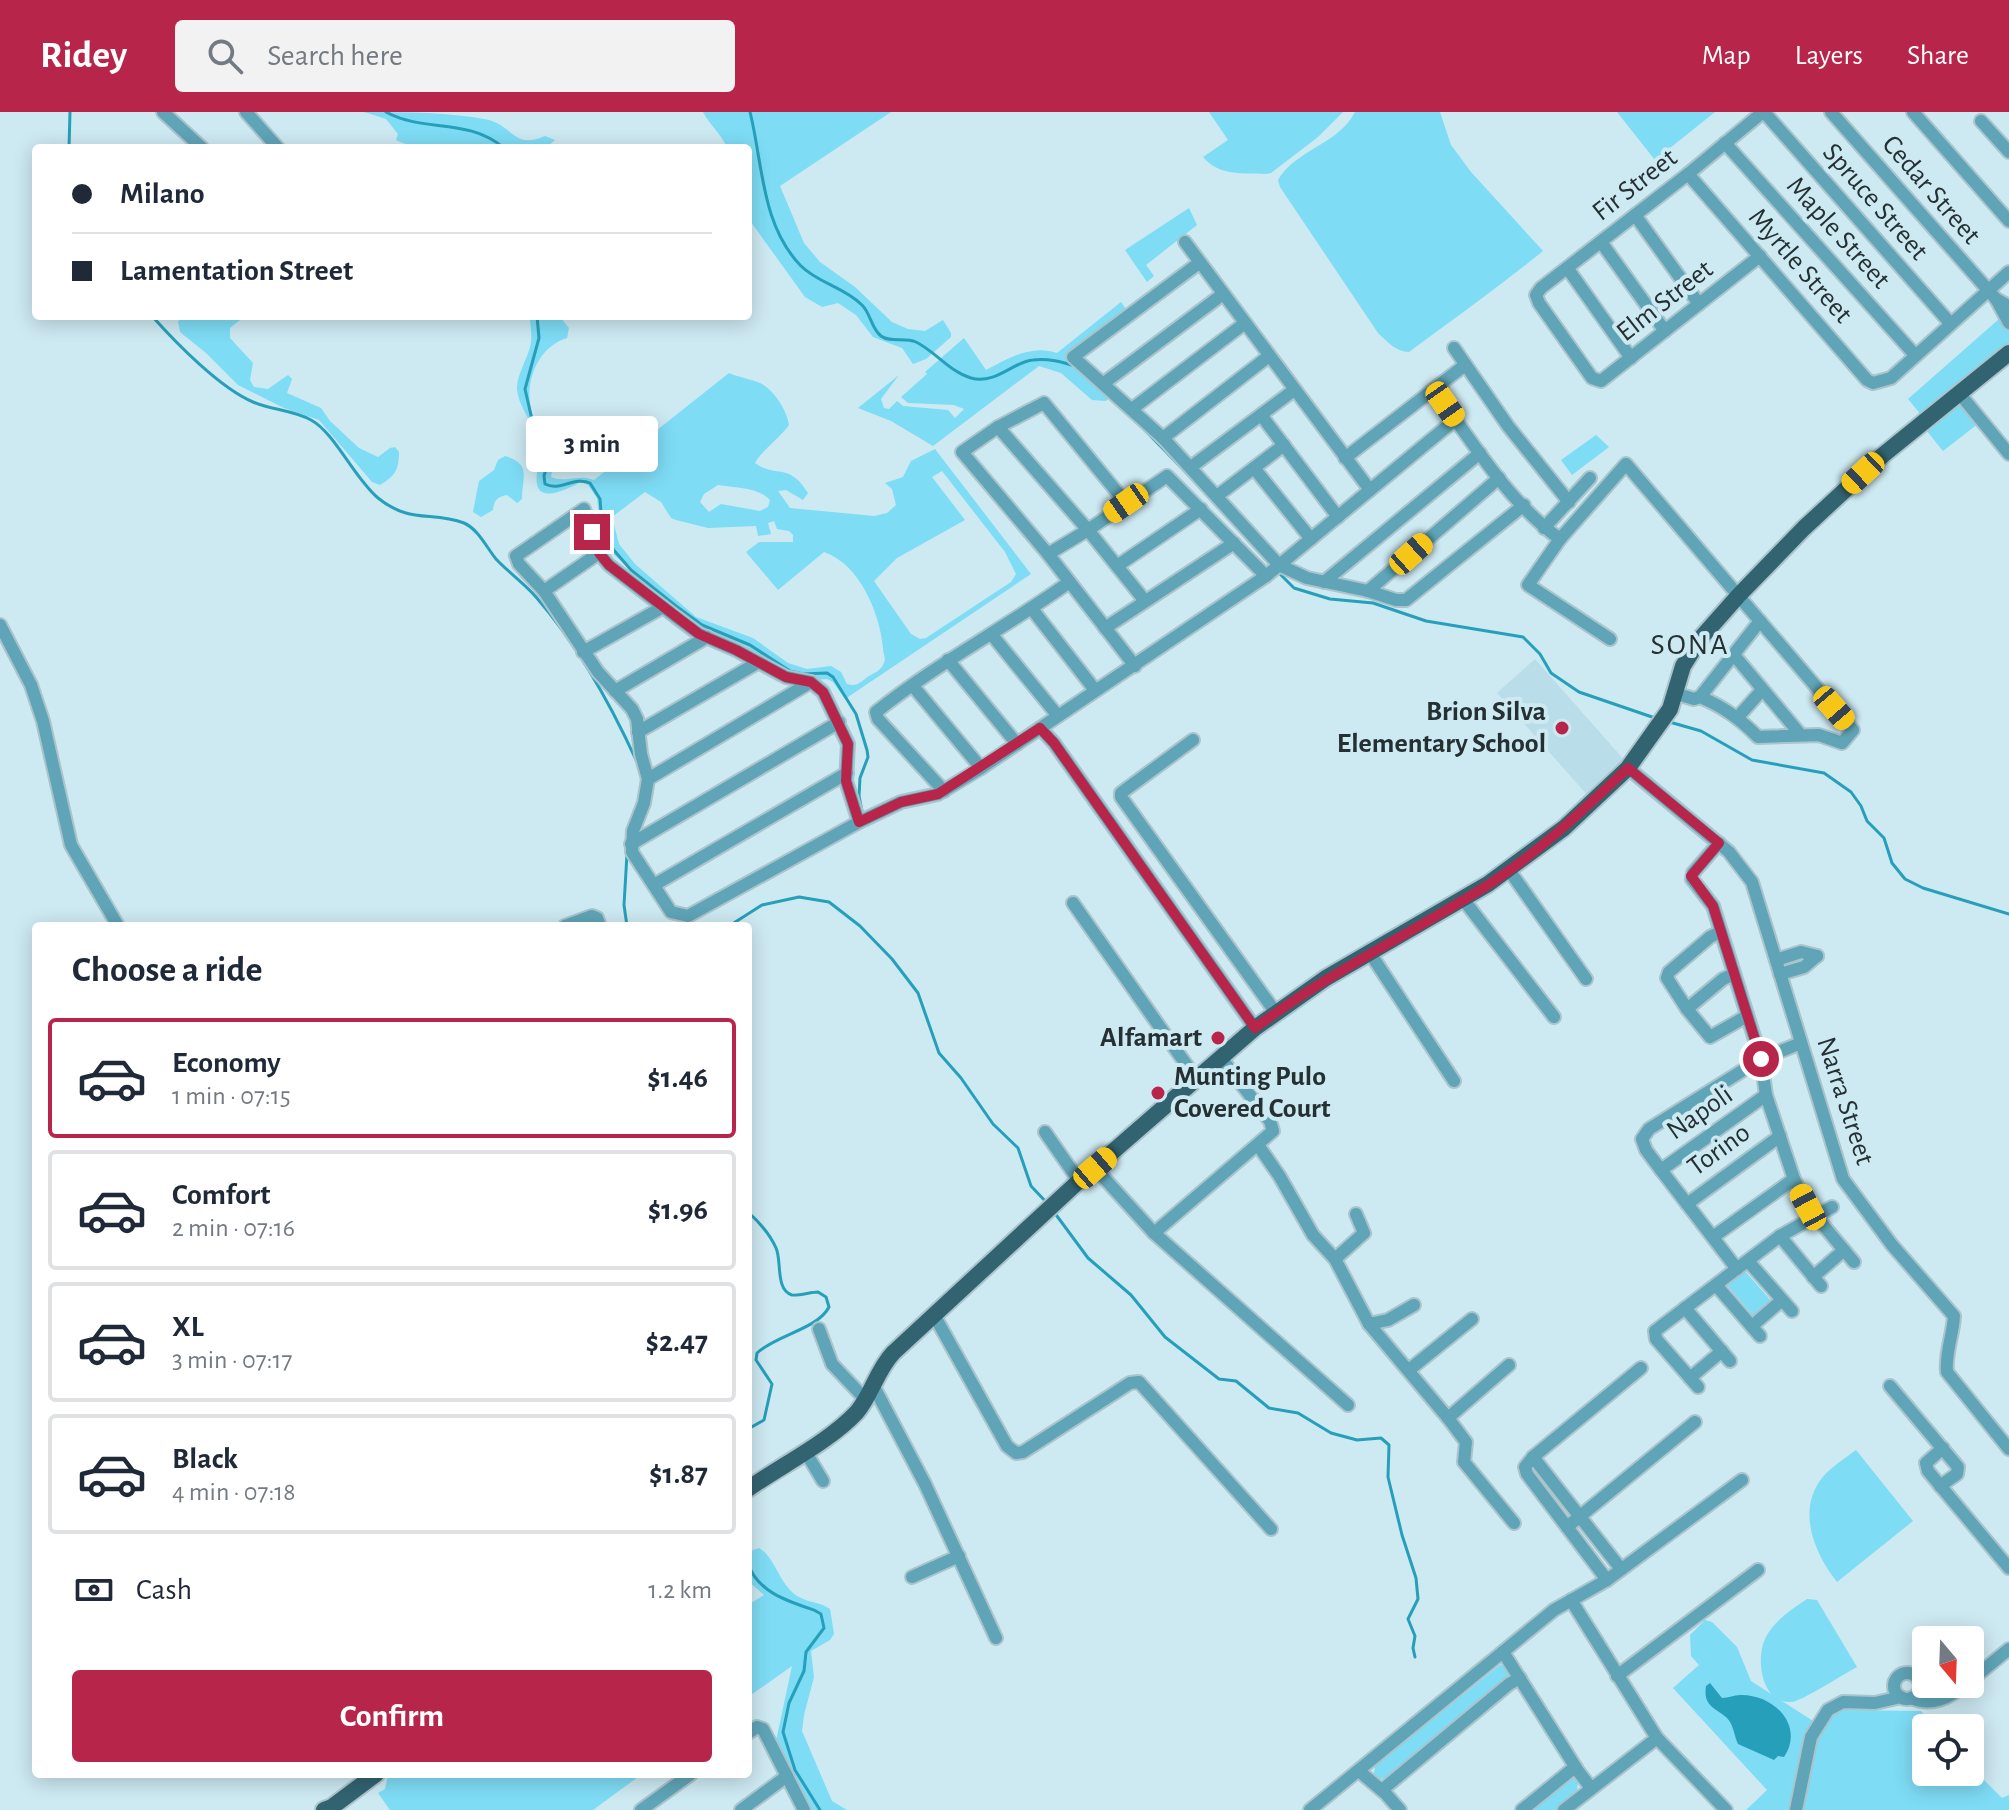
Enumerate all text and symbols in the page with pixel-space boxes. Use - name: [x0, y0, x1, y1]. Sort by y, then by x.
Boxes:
- search box: [175, 20, 735, 92]
- icon: search: [203, 34, 247, 78]
- text: Ridey: [40, 37, 127, 75]
- text: Search here: [267, 41, 403, 71]
- text: Map: [1702, 42, 1751, 70]
- text: Layers: [1795, 42, 1863, 70]
- text: Share: [1907, 42, 1969, 70]
- street label: Cedar Street: [1877, 130, 1985, 250]
- street label: Spruce Street: [1817, 138, 1933, 266]
- street label: Fir Street: [1588, 144, 1682, 226]
- street label: Maple Street: [1781, 172, 1895, 294]
- text: Milano: [120, 179, 205, 209]
- street label: Myrtle Street: [1743, 203, 1857, 329]
- street label: Elm Street: [1612, 255, 1718, 347]
- text: Lamentation Street: [120, 256, 353, 286]
- car: [1421, 377, 1469, 431]
- callout: 3 min: [526, 416, 658, 472]
- text: 3 min: [564, 431, 620, 457]
- car: [1837, 448, 1889, 498]
- car: [1099, 479, 1153, 527]
- route end: [574, 514, 610, 550]
- car: [1385, 529, 1437, 579]
- district label: SONA: [1650, 630, 1730, 660]
- car: [1809, 682, 1859, 734]
- place label: Brion Silva Elementary School: [1337, 698, 1546, 758]
- marker: Brion Silva Elementary School: [1553, 719, 1571, 737]
- text: Choose a ride: [72, 952, 262, 988]
- place label: Alfamart: [1100, 1024, 1203, 1052]
- marker: Alfamart: [1209, 1029, 1227, 1047]
- street label: Narra Street: [1811, 1034, 1879, 1168]
- route start: [1743, 1041, 1779, 1077]
- icon: car: [76, 1042, 148, 1114]
- text: Economy: [172, 1048, 281, 1078]
- text: $1.46: [647, 1063, 708, 1093]
- place label: Munting Pulo Covered Court: [1174, 1063, 1331, 1123]
- street label: Napoli: [1662, 1081, 1738, 1145]
- text: 1 min · 07:15: [172, 1083, 291, 1109]
- marker: Munting Pulo Covered Court: [1149, 1084, 1167, 1102]
- street label: Torino: [1683, 1118, 1755, 1182]
- car: [1069, 1143, 1121, 1193]
- icon: car: [76, 1174, 148, 1246]
- text: Comfort: [172, 1180, 271, 1210]
- car: [1786, 1180, 1830, 1234]
- text: $1.96: [648, 1195, 708, 1225]
- text: 2 min · 07:16: [172, 1215, 295, 1241]
- icon: car: [76, 1306, 148, 1378]
- text: XL: [172, 1312, 204, 1342]
- text: $2.47: [645, 1327, 708, 1357]
- text: 3 min · 07:17: [172, 1347, 292, 1373]
- icon: car: [76, 1438, 148, 1510]
- text: Black: [172, 1444, 238, 1474]
- text: $1.87: [649, 1459, 708, 1489]
- text: 4 min · 07:18: [172, 1479, 296, 1505]
- icon: cash: [72, 1568, 116, 1612]
- text: Cash: [136, 1575, 192, 1605]
- text: 1.2 km: [648, 1577, 712, 1603]
- north arrow: [1912, 1626, 1984, 1698]
- map controls: [1912, 1626, 1984, 1786]
- button: Confirm: [72, 1670, 712, 1762]
- button: locate: [1912, 1714, 1984, 1786]

